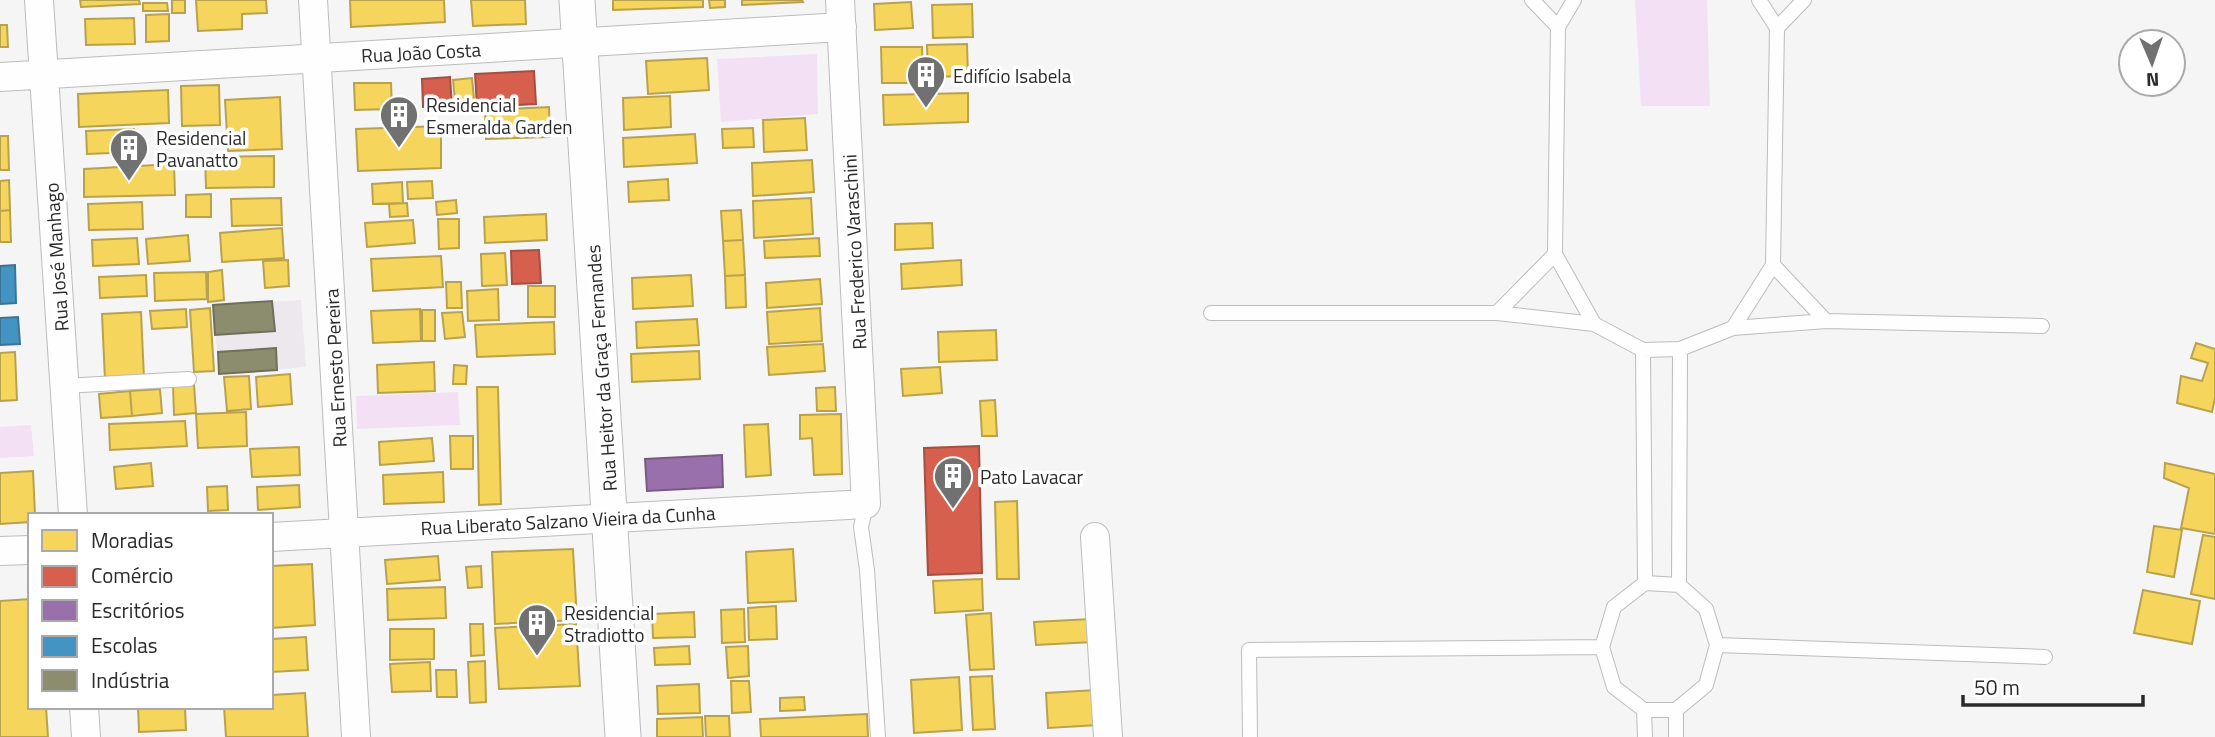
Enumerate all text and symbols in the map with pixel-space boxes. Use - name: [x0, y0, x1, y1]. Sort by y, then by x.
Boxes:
- north arrow: [2117, 28, 2187, 98]
- street label: Rua João Costa: [360, 34, 482, 70]
- building icon: Edifício Isabela: [905, 54, 947, 109]
- place label: Edifício Isabela: [953, 61, 1072, 90]
- text: N: [2146, 66, 2160, 95]
- place label: Residencial Esmeralda Garden: [426, 90, 572, 141]
- building icon: Residencial Esmeralda Garden: [378, 94, 420, 149]
- place label: Residencial Pavanatto: [156, 123, 246, 174]
- building icon: Residencial Pavanatto: [108, 127, 150, 182]
- street label: Rua Frederico Varaschini: [834, 153, 874, 351]
- street label: Rua José Manhago: [36, 182, 76, 332]
- street label: Rua Heitor da Graça Fernandes: [578, 244, 624, 492]
- street label: Rua Ernesto Pereira: [316, 287, 354, 448]
- building icon: Pato Lavacar: [932, 455, 974, 510]
- place label: Pato Lavacar: [980, 462, 1083, 491]
- street label: Rua Liberato Salzano Vieira da Cunha: [420, 498, 717, 542]
- legend: [28, 513, 273, 709]
- text: Moradias: [91, 524, 173, 556]
- text: Comércio: [91, 559, 173, 591]
- text: Escritórios: [91, 594, 185, 626]
- place label: Residencial Stradiotto: [564, 598, 654, 649]
- building icon: Residencial Stradiotto: [516, 602, 558, 657]
- text: Escolas: [91, 629, 158, 661]
- text: Indústria: [91, 664, 170, 696]
- scale bar: [1963, 664, 2143, 708]
- text: 50 m: [1974, 671, 2020, 703]

